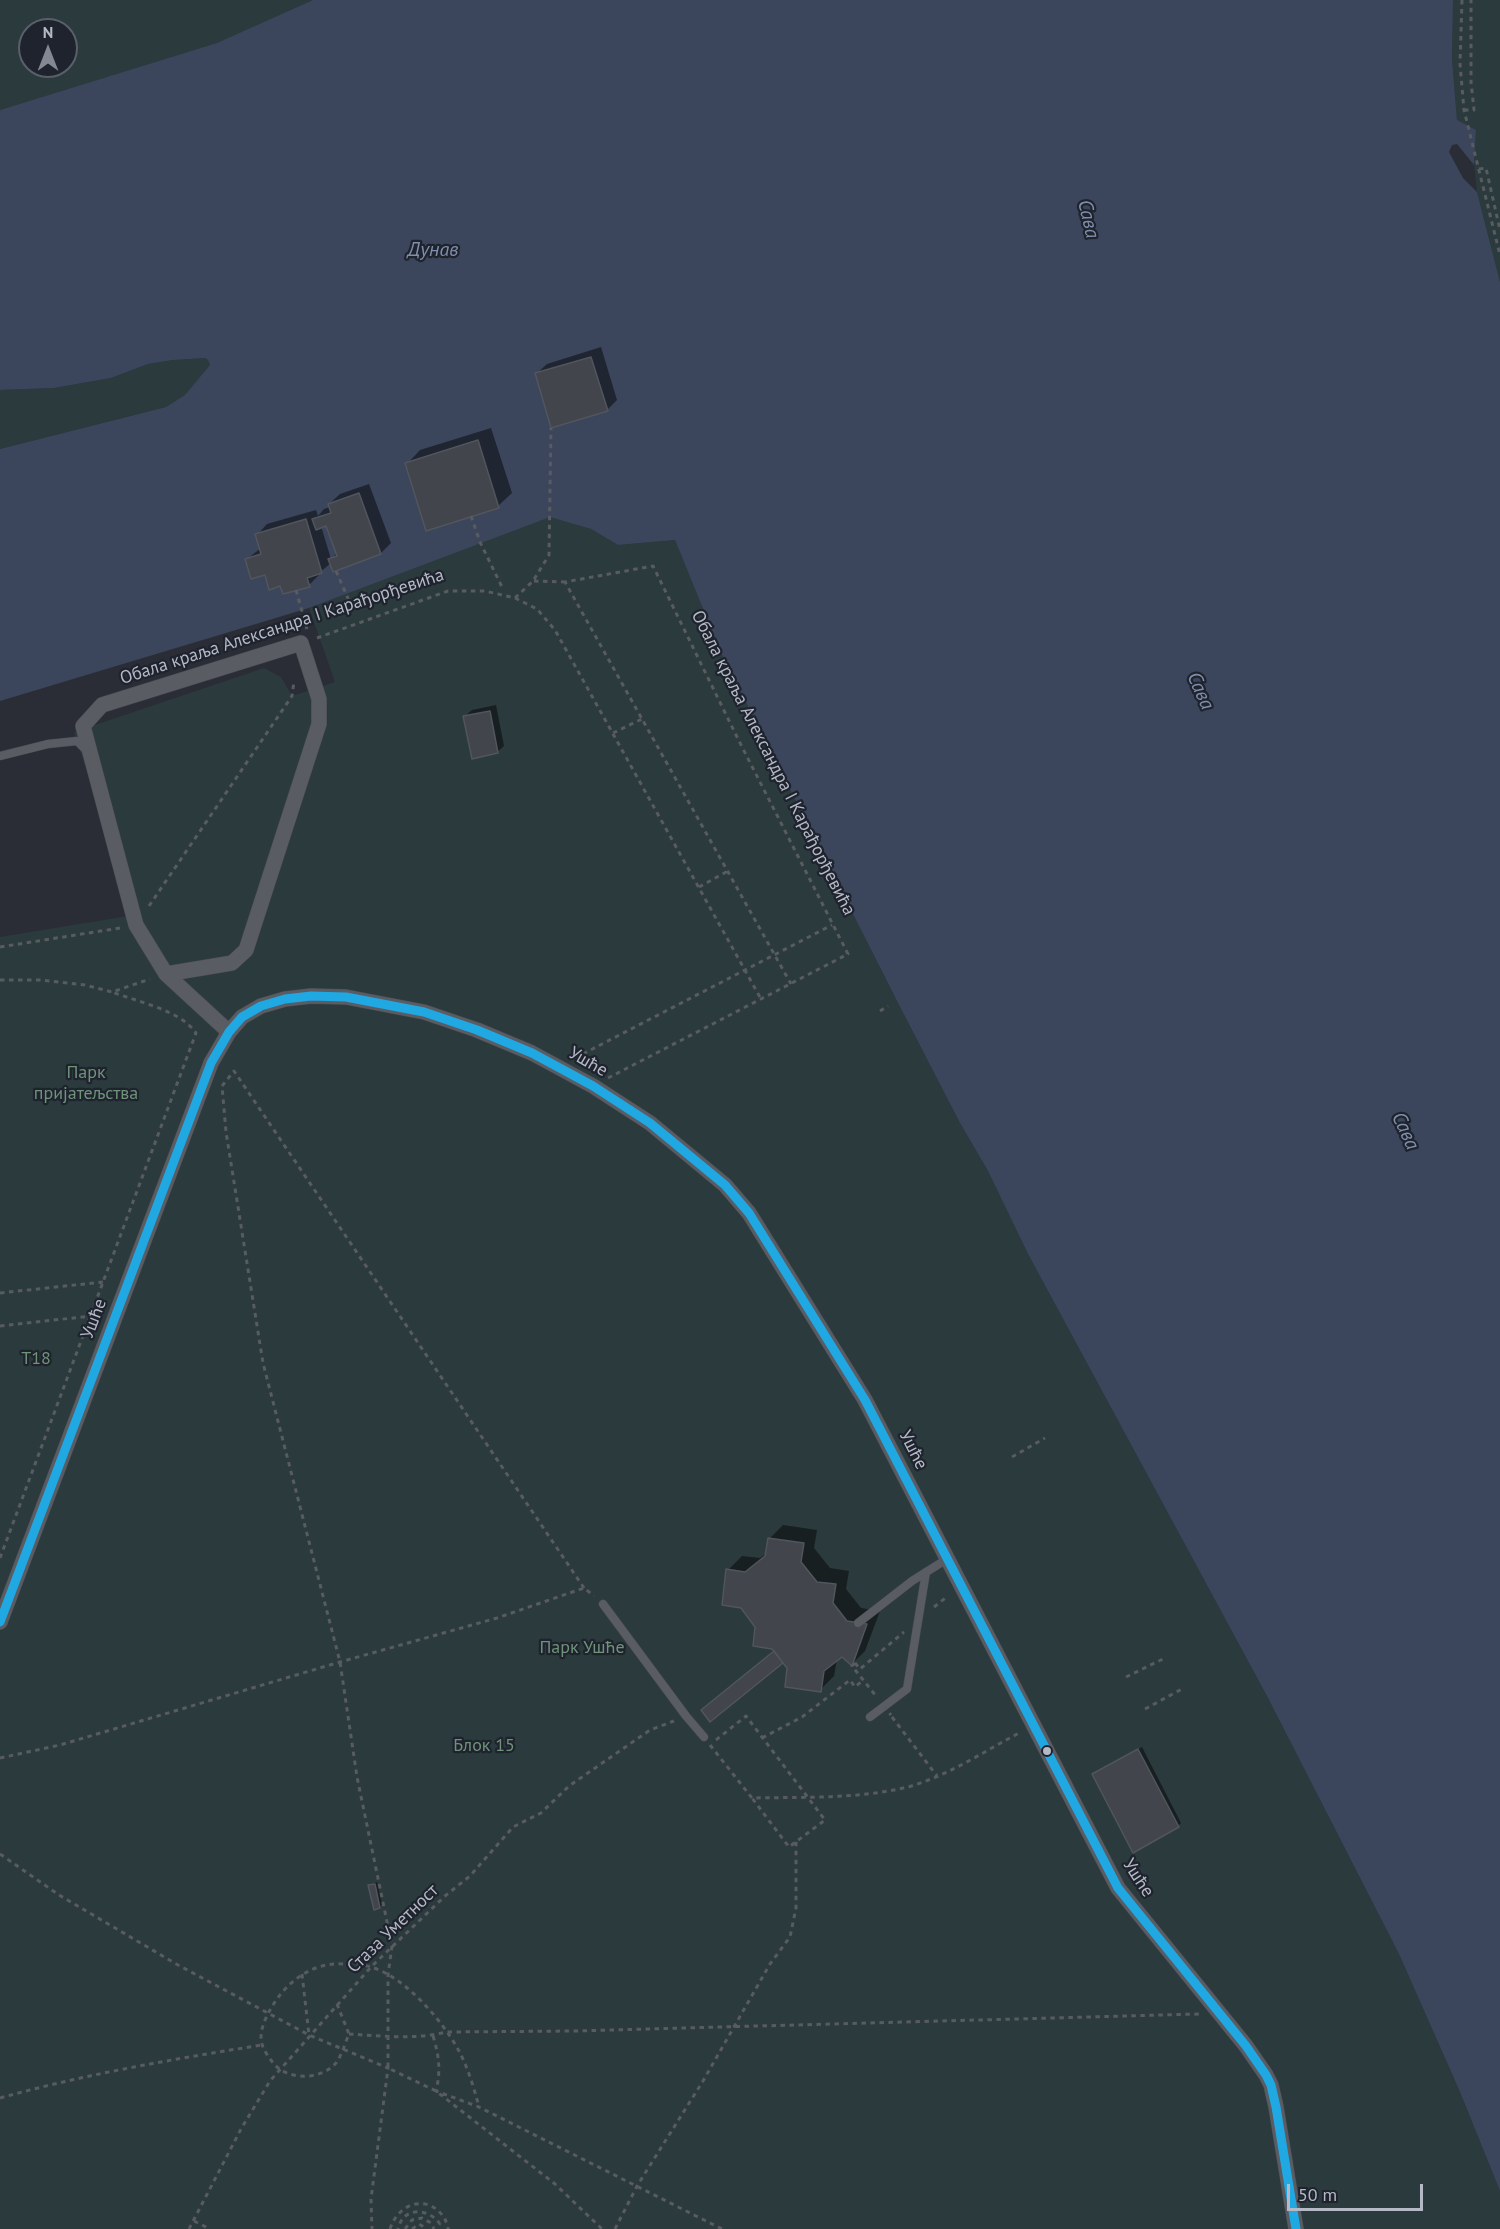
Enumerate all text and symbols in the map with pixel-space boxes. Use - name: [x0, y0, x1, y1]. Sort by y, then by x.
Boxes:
- north arrow: [18, 18, 78, 78]
- text: N: [43, 22, 53, 42]
- water label: Сава: [1072, 197, 1104, 241]
- water label: Дунав: [408, 238, 458, 262]
- street label: Обала краља Александра I Карађорђевића: [117, 564, 447, 690]
- street label: Обала краља Александра I Карађорђевића: [686, 607, 860, 919]
- water label: Сава: [1181, 668, 1219, 714]
- street label: Ушће: [565, 1042, 611, 1082]
- park label: Парк пријатељства: [34, 1062, 138, 1104]
- water label: Сава: [1386, 1108, 1424, 1154]
- street label: Ушће: [77, 1296, 111, 1342]
- park label: Т18: [21, 1348, 51, 1370]
- street label: Ушће: [894, 1427, 932, 1473]
- park label: Парк Ушће: [539, 1637, 625, 1659]
- park label: Блок 15: [453, 1735, 515, 1757]
- unlabelled marker: [1041, 1745, 1053, 1757]
- street label: Ушће: [1118, 1855, 1158, 1901]
- street label: Стаза Уметност: [343, 1880, 443, 1978]
- scale bar: [1290, 2172, 1426, 2210]
- text: 50 m: [1298, 2183, 1337, 2206]

